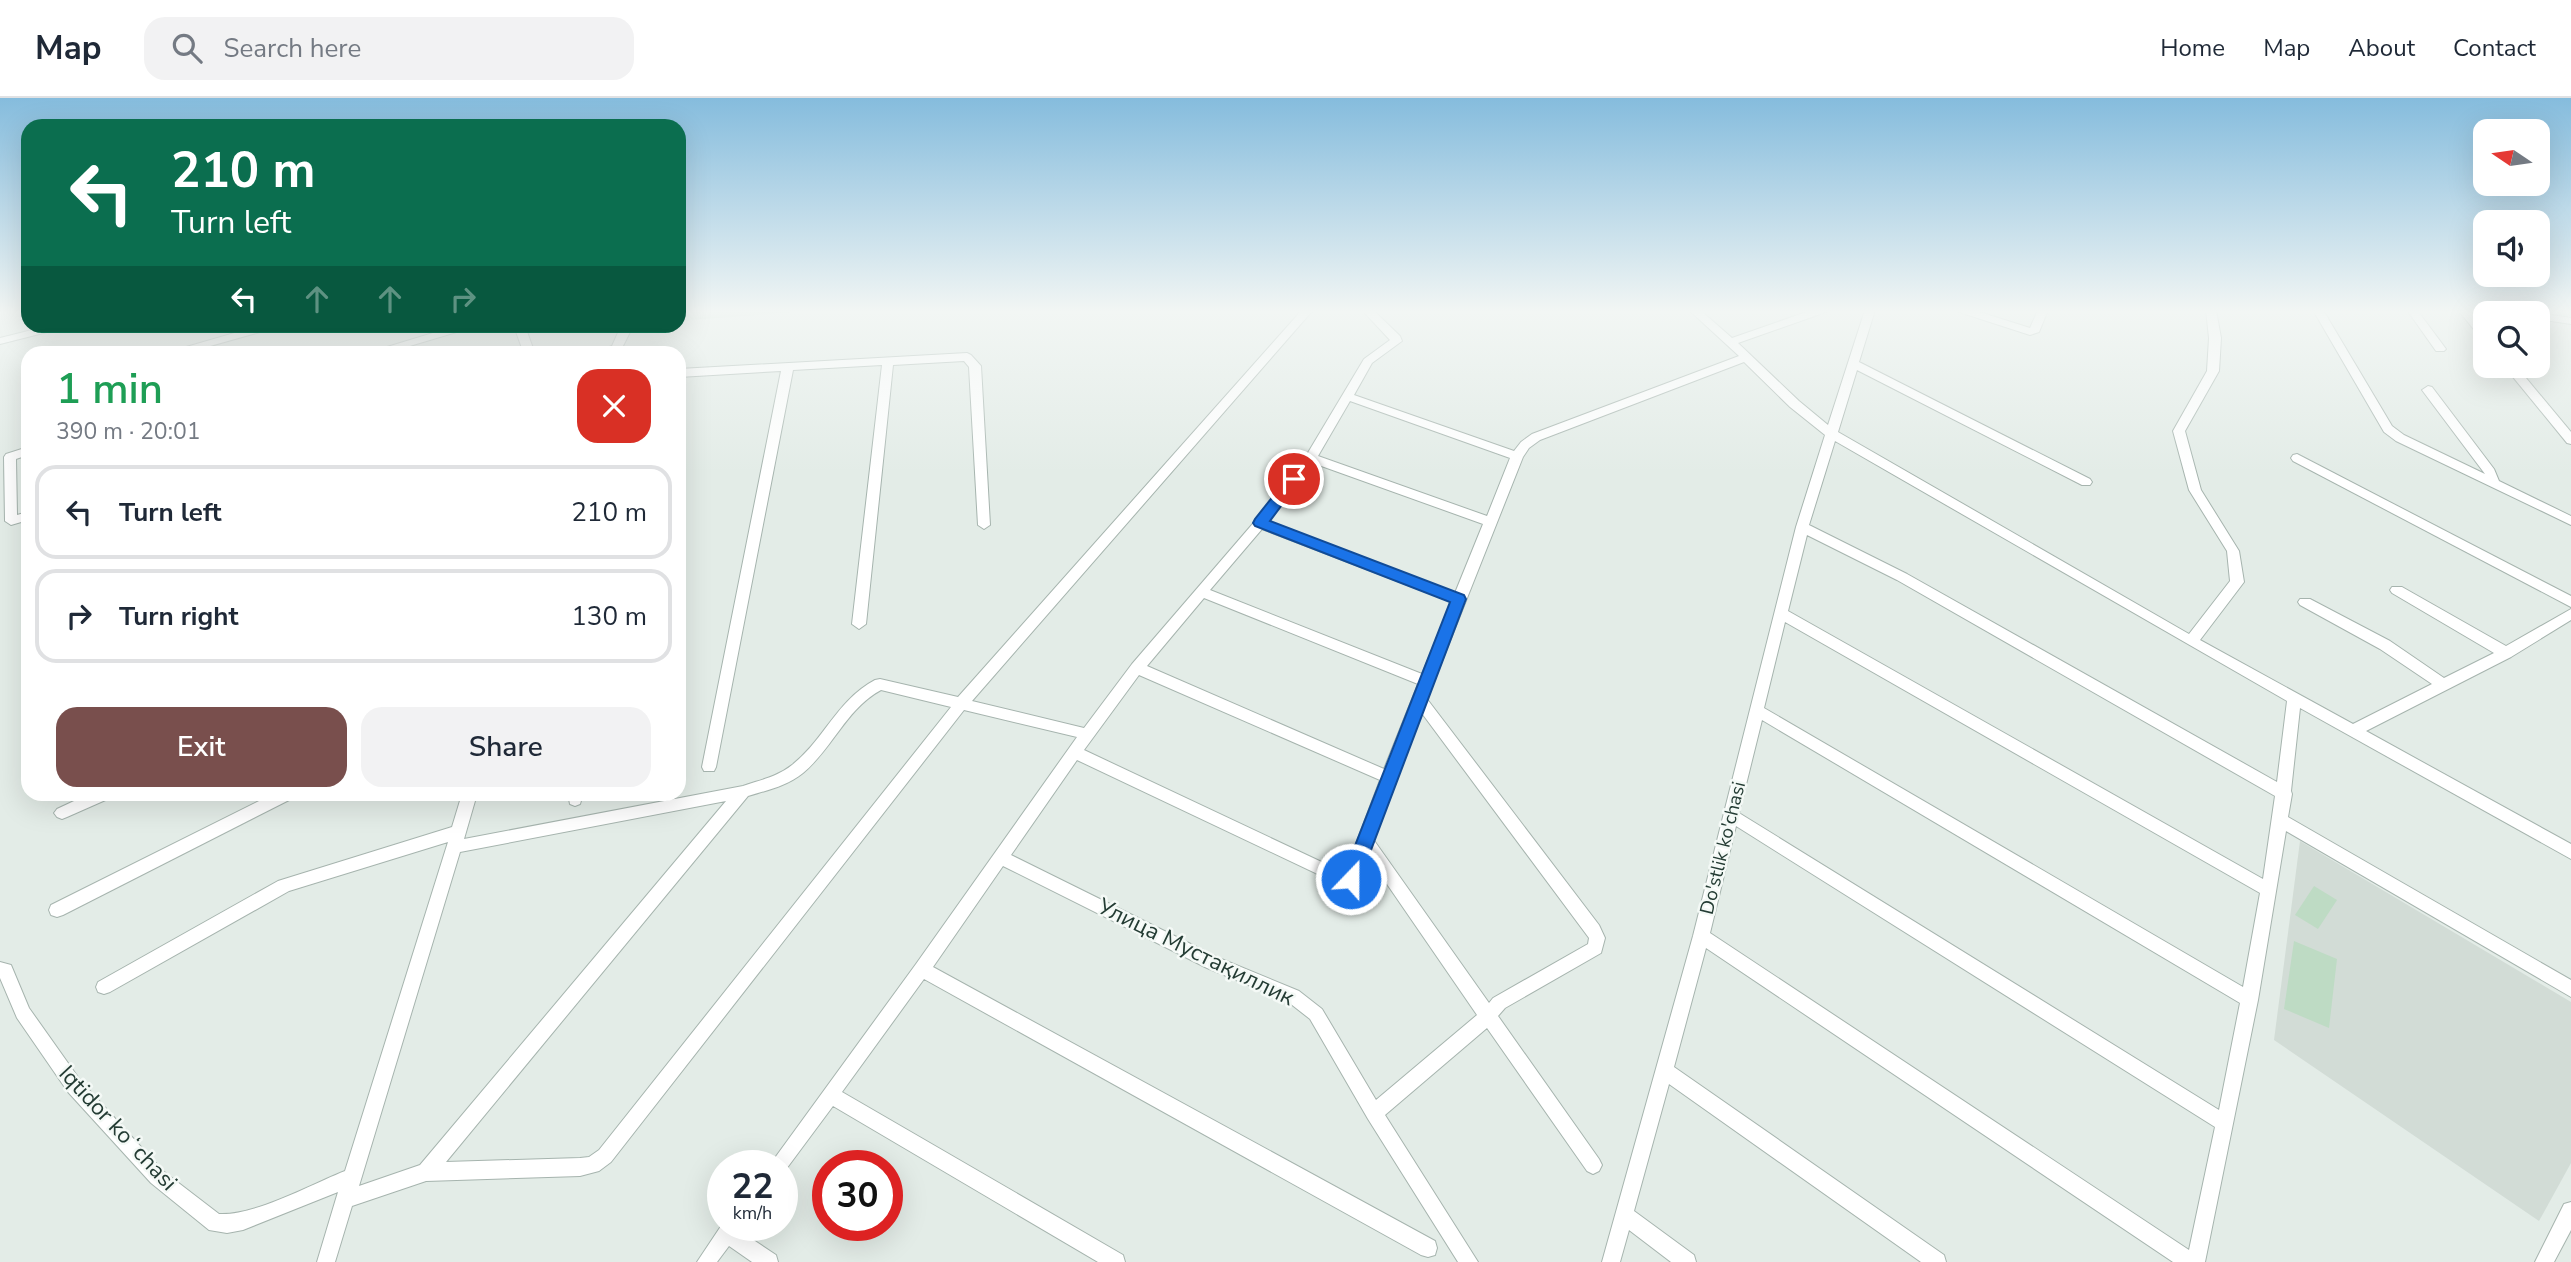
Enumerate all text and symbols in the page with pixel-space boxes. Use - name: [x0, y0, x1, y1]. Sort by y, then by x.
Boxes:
- search box: [144, 17, 634, 80]
- text: Map: [35, 26, 102, 71]
- icon: search: [168, 29, 206, 67]
- text: Search here: [224, 31, 361, 66]
- text: Home: [2160, 32, 2225, 64]
- text: Map: [2263, 32, 2310, 64]
- text: About: [2348, 32, 2415, 64]
- text: Contact: [2453, 32, 2536, 64]
- north arrow: [2473, 119, 2550, 196]
- map controls: [2473, 119, 2550, 378]
- text: 210 m: [171, 137, 315, 204]
- icon: left: [56, 147, 147, 238]
- text: Turn left: [171, 201, 291, 244]
- button: sound: [2473, 210, 2550, 287]
- icon: left: [225, 280, 263, 318]
- icon: ahead: [298, 280, 336, 318]
- icon: ahead: [371, 280, 409, 318]
- icon: right: [444, 280, 482, 318]
- button: search: [2473, 301, 2550, 378]
- text: 1 min: [56, 361, 163, 418]
- button: close: [577, 369, 651, 443]
- text: 390 m · 20:01: [56, 416, 201, 447]
- pin: [1264, 449, 1324, 509]
- icon: arrive: [1275, 460, 1313, 498]
- icon: left: [60, 493, 98, 531]
- text: Turn left: [119, 495, 222, 530]
- text: 210 m: [571, 495, 647, 530]
- icon: right: [60, 597, 98, 635]
- text: Turn right: [119, 599, 238, 634]
- text: 130 m: [571, 599, 647, 634]
- button: Exit: [56, 707, 347, 787]
- button: Share: [361, 707, 651, 787]
- street label: Do'stlik ko'chasi: [1694, 779, 1752, 917]
- position arrow: [1314, 842, 1388, 916]
- street label: Улица Мустақиллик: [1092, 890, 1300, 1013]
- street label: Iqtidor koʻchasi: [52, 1059, 184, 1197]
- speed limit sign: 30: [812, 1150, 903, 1241]
- text: 22: [731, 1163, 774, 1210]
- text: km/h: [733, 1201, 772, 1225]

